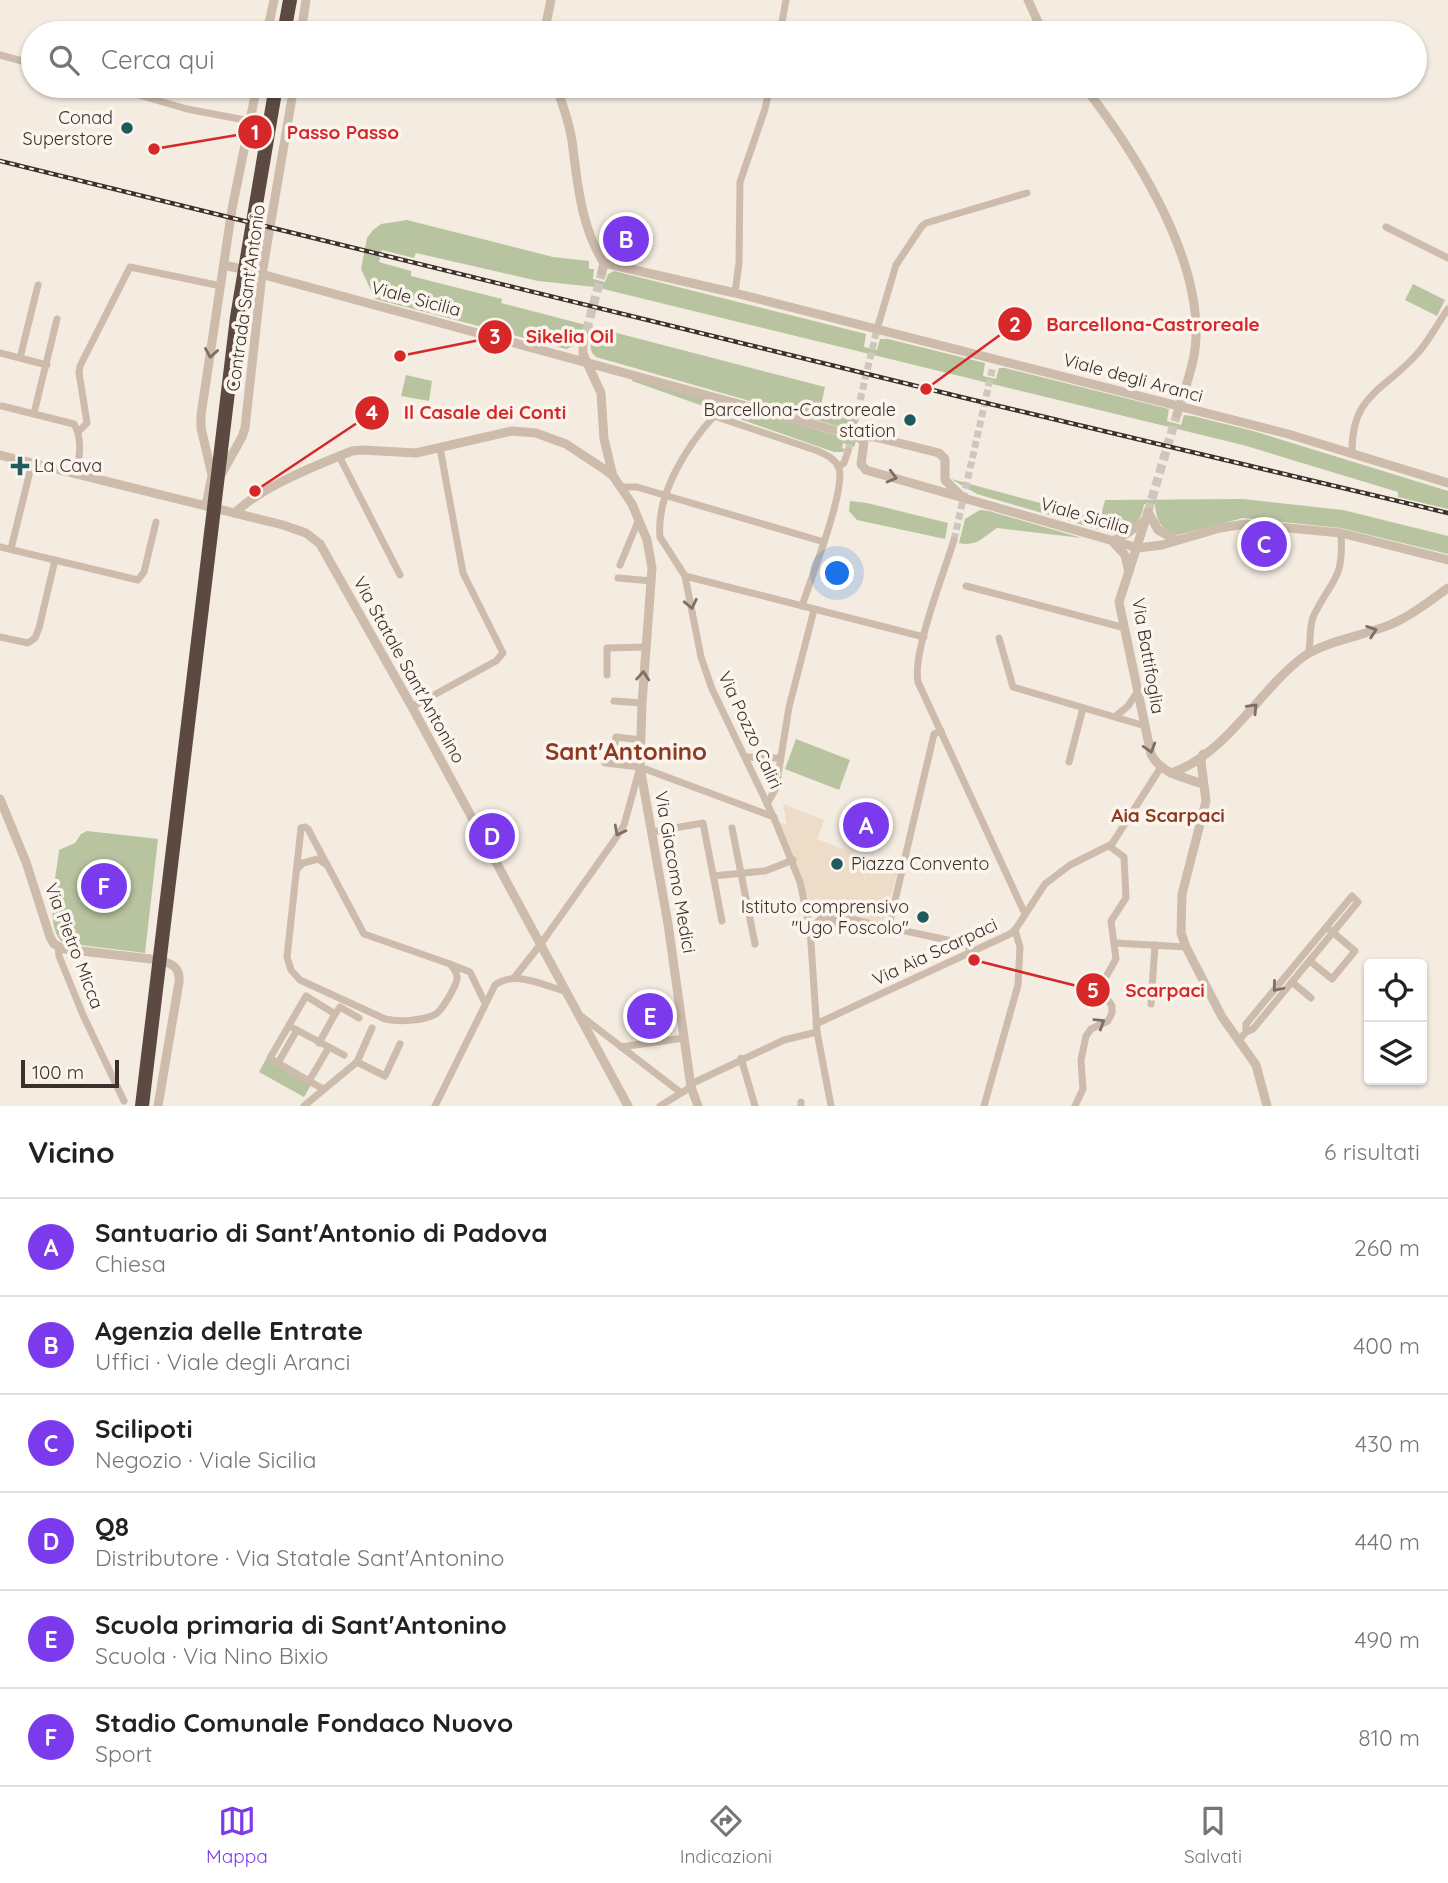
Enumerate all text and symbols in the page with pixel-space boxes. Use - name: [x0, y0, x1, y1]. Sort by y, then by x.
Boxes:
- search box: [21, 21, 1427, 98]
- icon: search: [45, 41, 83, 79]
- text: Cerca qui: [101, 43, 215, 76]
- place label: Conad Superstore: [23, 106, 113, 150]
- callout: Passo Passo: [238, 112, 413, 152]
- text: 1: [251, 119, 259, 145]
- marker: Conad Superstore: [119, 120, 135, 136]
- text: Passo Passo: [287, 120, 399, 144]
- street label: Contrada Sant'Antonio: [221, 203, 270, 393]
- pin: B: [603, 213, 649, 265]
- street label: Viale Sicilia: [369, 276, 463, 322]
- callout: Barcellona-Castroreale: [997, 304, 1274, 344]
- text: 2: [1009, 311, 1021, 337]
- text: Barcellona-Castroreale: [1046, 312, 1260, 336]
- callout: Sikelia Oil: [477, 317, 628, 357]
- text: 3: [489, 323, 501, 349]
- text: Sikelia Oil: [526, 324, 614, 348]
- one-way arrow: [203, 347, 218, 359]
- street label: Viale degli Aranci: [1061, 348, 1206, 407]
- callout: Il Casale dei Conti: [355, 393, 581, 433]
- place label: Barcellona-Castroreale station: [704, 398, 896, 442]
- text: 4: [366, 399, 378, 425]
- text: Il Casale dei Conti: [404, 400, 566, 424]
- marker: Barcellona-Castroreale station: [902, 412, 918, 428]
- place label: La Cava: [34, 454, 102, 477]
- marker: La Cava: [12, 458, 28, 474]
- one-way arrow: [885, 469, 897, 483]
- street label: Viale Sicilia: [1038, 492, 1132, 539]
- pin: C: [1241, 518, 1287, 570]
- your location: [820, 556, 854, 590]
- street label: Via Statale Sant'Antonino: [348, 572, 470, 767]
- street label: Via Battifoglia: [1127, 596, 1170, 716]
- one-way arrow: [683, 598, 698, 610]
- one-way arrow: [1366, 625, 1378, 639]
- street label: Via Pozzo Caliri: [713, 667, 788, 792]
- one-way arrow: [636, 670, 651, 681]
- one-way arrow: [1244, 703, 1257, 716]
- district label: Sant'Antonino: [545, 736, 707, 766]
- one-way arrow: [1142, 742, 1157, 754]
- street label: Via Giacomo Medici: [650, 789, 701, 955]
- pin: A: [843, 799, 889, 851]
- district label: Aia Scarpaci: [1111, 803, 1225, 827]
- pin: D: [469, 810, 515, 862]
- one-way arrow: [614, 824, 628, 837]
- place label: Piazza Convento: [851, 852, 989, 875]
- marker: Piazza Convento: [829, 856, 845, 872]
- pin: F: [81, 860, 127, 912]
- street label: Via Pietro Micca: [40, 880, 109, 1012]
- place label: Istituto comprensivo "Ugo Foscolo": [741, 895, 909, 939]
- marker: Istituto comprensivo "Ugo Foscolo": [915, 909, 931, 925]
- street label: Via Aia Scarpaci: [869, 913, 1001, 991]
- map controls: [1364, 959, 1427, 1085]
- button: locate: [1364, 959, 1427, 1022]
- callout: Scarpaci: [1076, 970, 1219, 1010]
- text: 5: [1087, 977, 1099, 1003]
- text: Scarpaci: [1125, 978, 1205, 1002]
- one-way arrow: [1273, 978, 1285, 991]
- pin: E: [627, 990, 673, 1042]
- one-way arrow: [1093, 1019, 1106, 1032]
- button: layers: [1364, 1022, 1427, 1085]
- scale bar: [21, 1057, 119, 1089]
- text: 100 m: [32, 1060, 84, 1084]
- text: Vicino: [28, 1133, 115, 1171]
- text: 6 risultati: [1324, 1137, 1420, 1166]
- text: Santuario di Sant'Antonio di Padova: [95, 1216, 548, 1249]
- text: A: [44, 1233, 58, 1262]
- text: 260 m: [1354, 1233, 1420, 1262]
- text: Chiesa: [95, 1249, 166, 1278]
- text: Agenzia delle Entrate: [95, 1314, 363, 1347]
- text: B: [43, 1331, 59, 1360]
- text: 400 m: [1353, 1331, 1420, 1360]
- text: Uffici · Viale degli Aranci: [95, 1347, 350, 1376]
- text: Scilipoti: [95, 1412, 193, 1445]
- text: C: [44, 1429, 58, 1458]
- text: 430 m: [1355, 1429, 1420, 1458]
- text: Negozio · Viale Sicilia: [95, 1445, 316, 1474]
- text: Q8: [95, 1510, 129, 1543]
- text: D: [43, 1527, 59, 1556]
- text: 440 m: [1355, 1527, 1420, 1556]
- text: Distributore · Via Statale Sant'Antonino: [95, 1543, 505, 1572]
- text: Scuola primaria di Sant'Antonino: [95, 1608, 507, 1641]
- text: E: [44, 1625, 58, 1654]
- text: 490 m: [1355, 1625, 1420, 1654]
- text: Scuola · Via Nino Bixio: [95, 1641, 329, 1670]
- text: Stadio Comunale Fondaco Nuovo: [95, 1706, 513, 1739]
- text: F: [45, 1723, 57, 1752]
- text: 810 m: [1358, 1723, 1420, 1752]
- text: Sport: [95, 1739, 152, 1768]
- tab: Mappa: [206, 1802, 268, 1868]
- tab: Indicazioni: [680, 1802, 772, 1868]
- tab: Salvati: [1184, 1802, 1242, 1868]

